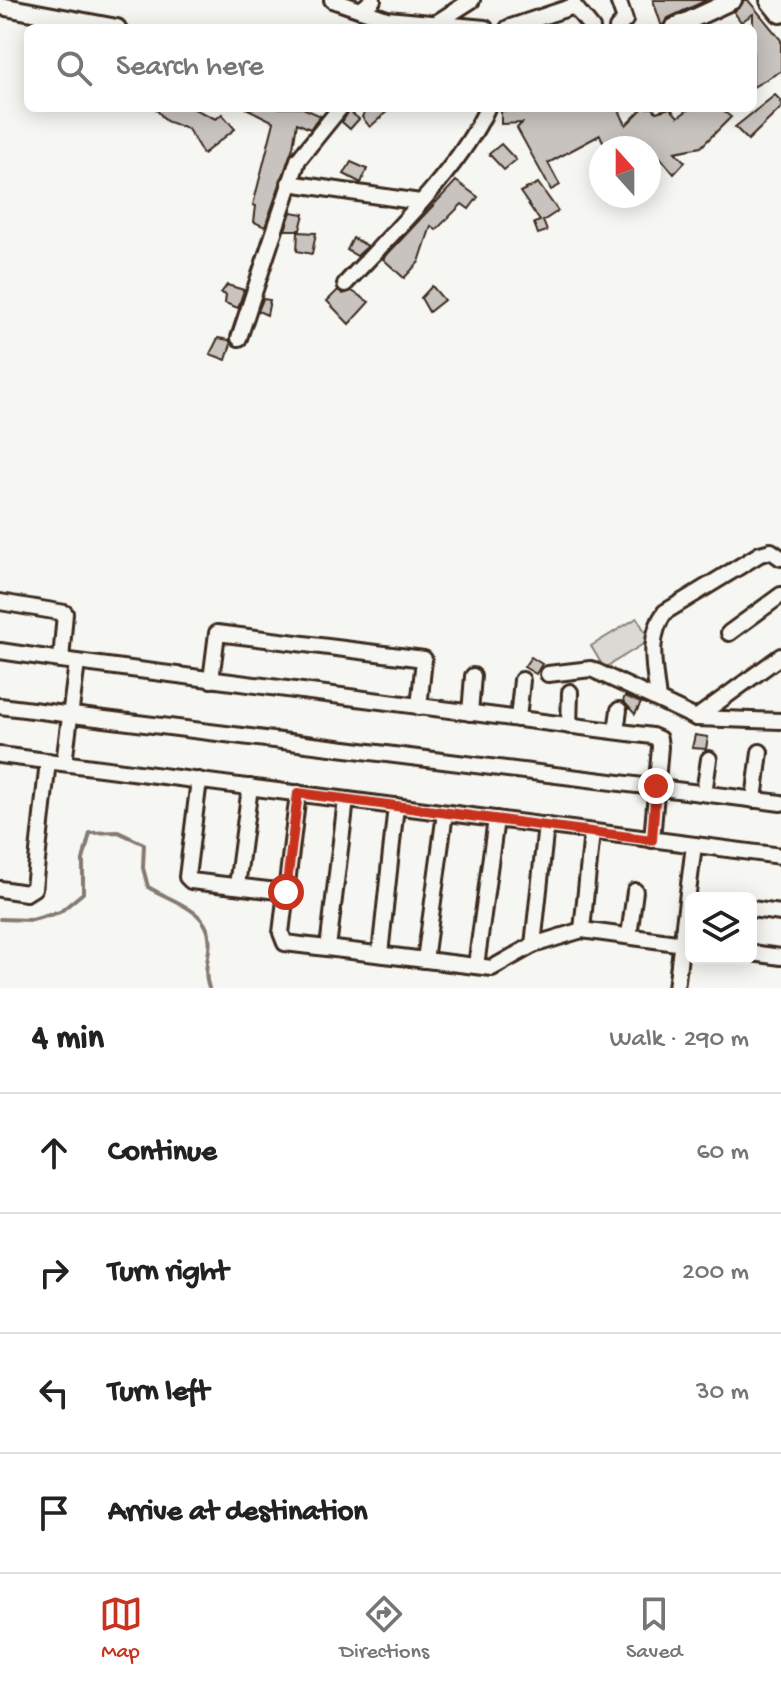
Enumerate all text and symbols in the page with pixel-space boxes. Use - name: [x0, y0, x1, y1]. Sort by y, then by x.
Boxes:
- search box: [24, 24, 757, 112]
- icon: search: [52, 46, 96, 90]
- text: Search here: [116, 51, 264, 86]
- north arrow: [589, 136, 661, 208]
- route end: [638, 768, 674, 804]
- route start: [268, 874, 304, 910]
- map controls: [685, 892, 757, 964]
- button: layers: [685, 892, 757, 964]
- text: 4 min: [32, 1020, 104, 1060]
- text: Walk · 290 m: [610, 1025, 749, 1056]
- icon: ahead: [32, 1131, 76, 1175]
- text: Continue: [108, 1136, 217, 1171]
- text: 60 m: [696, 1138, 749, 1169]
- icon: right: [32, 1251, 76, 1295]
- text: Turn right: [108, 1256, 228, 1291]
- text: 200 m: [682, 1258, 749, 1289]
- icon: left: [32, 1371, 76, 1415]
- text: Turn left: [108, 1376, 209, 1411]
- text: 30 m: [696, 1378, 749, 1409]
- icon: arrive: [32, 1491, 76, 1535]
- text: Arrive at destination: [108, 1496, 368, 1531]
- tab: Map: [99, 1592, 143, 1666]
- tab: Directions: [340, 1592, 429, 1666]
- tab: Saved: [626, 1592, 682, 1666]

